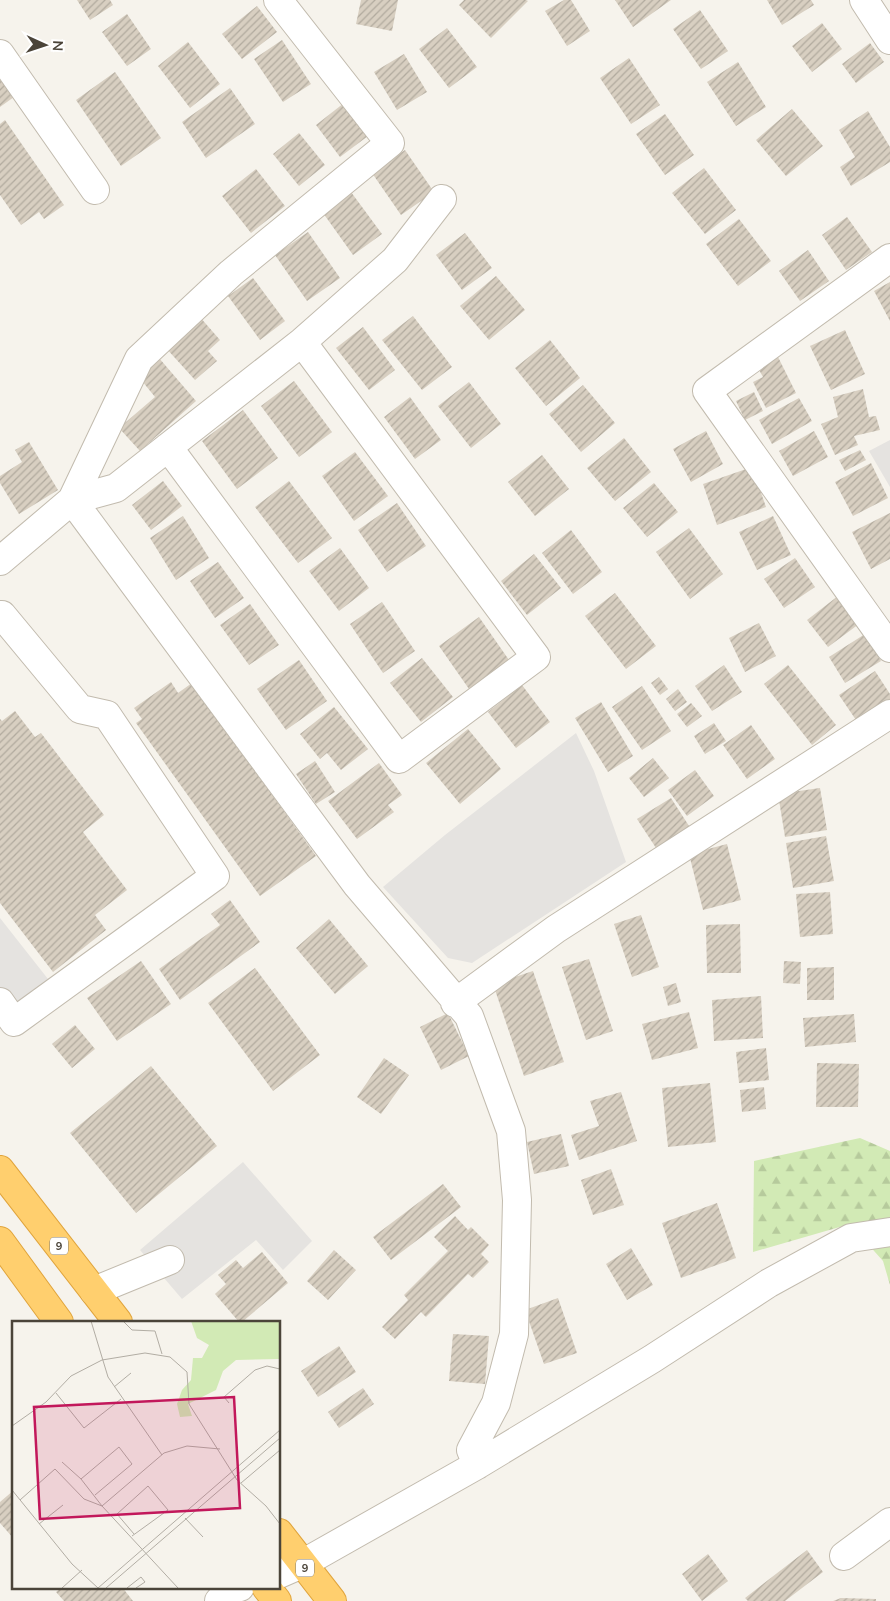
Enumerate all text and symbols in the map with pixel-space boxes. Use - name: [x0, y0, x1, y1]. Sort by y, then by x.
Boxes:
- north arrow: [20, 20, 70, 70]
- text: N: [49, 40, 67, 51]
- road number: 9: [50, 1238, 68, 1254]
- inset map: [12, 1321, 280, 1588]
- road number: 9: [296, 1560, 314, 1576]

